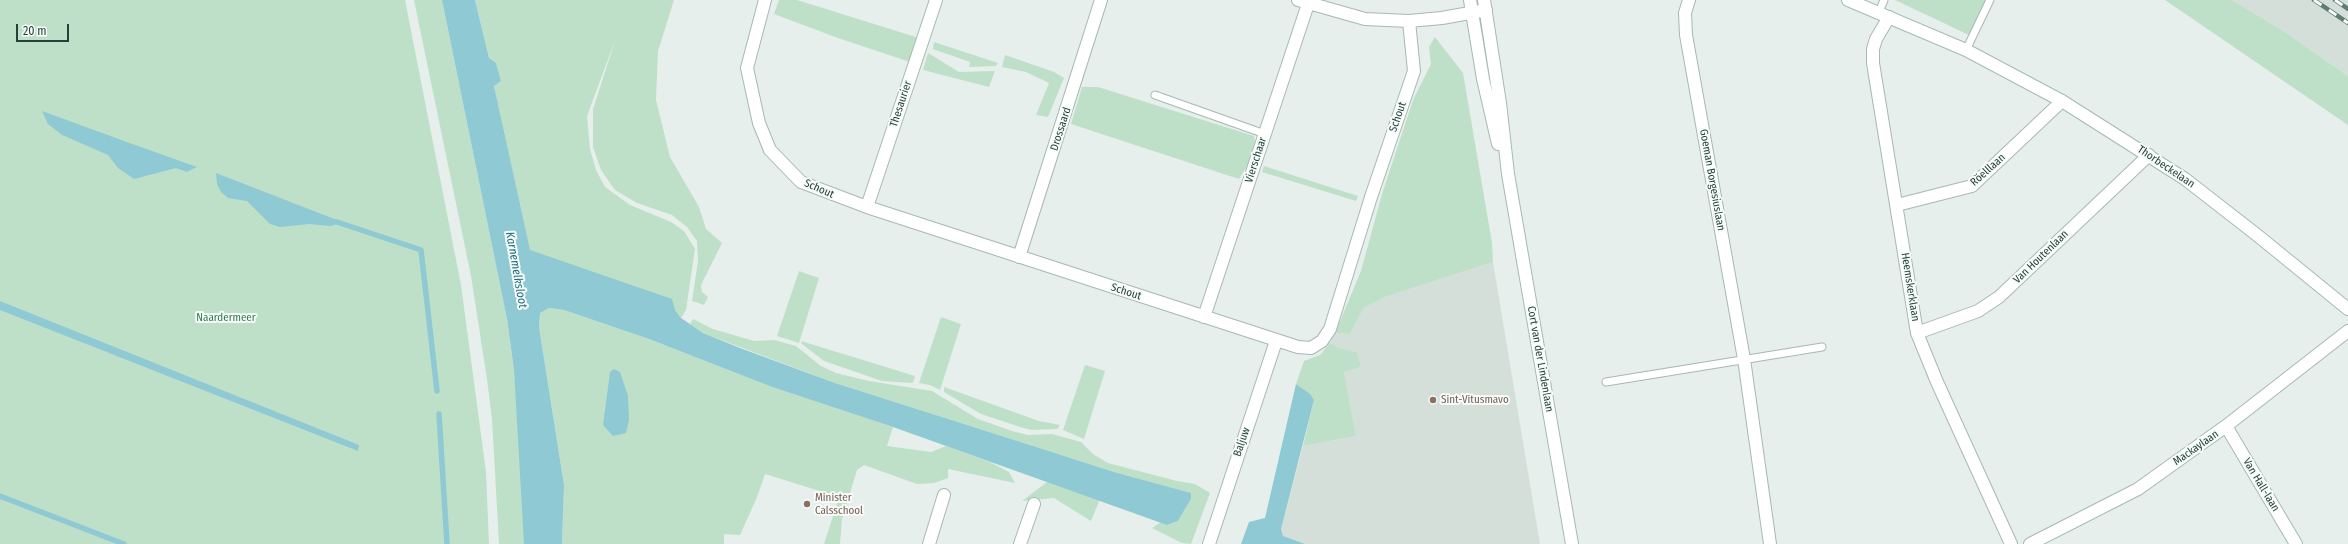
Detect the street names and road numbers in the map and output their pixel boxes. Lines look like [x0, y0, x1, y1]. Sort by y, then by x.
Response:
street label: Thesaurier [887, 79, 915, 129]
street label: Schout [1387, 100, 1409, 134]
street label: Drossaard [1048, 106, 1074, 152]
street label: Goeman Borgesiuslaan [1697, 128, 1727, 232]
street label: Vierschaar [1242, 135, 1270, 185]
street label: Thorbeckelaan [2135, 143, 2197, 191]
street label: Röelllaan [1968, 151, 2008, 189]
street label: Schout [802, 177, 836, 201]
street label: Van Houtenlaan [2011, 228, 2071, 286]
street label: Heemskerklaan [1898, 252, 1922, 322]
street label: Schout [1109, 281, 1143, 303]
street label: Cort van der Lindenlaan [1524, 305, 1556, 413]
street label: Baljuw [1231, 426, 1253, 458]
street label: Mackaylaan [2171, 428, 2221, 468]
street label: Van Hall-laan [2240, 456, 2282, 514]

